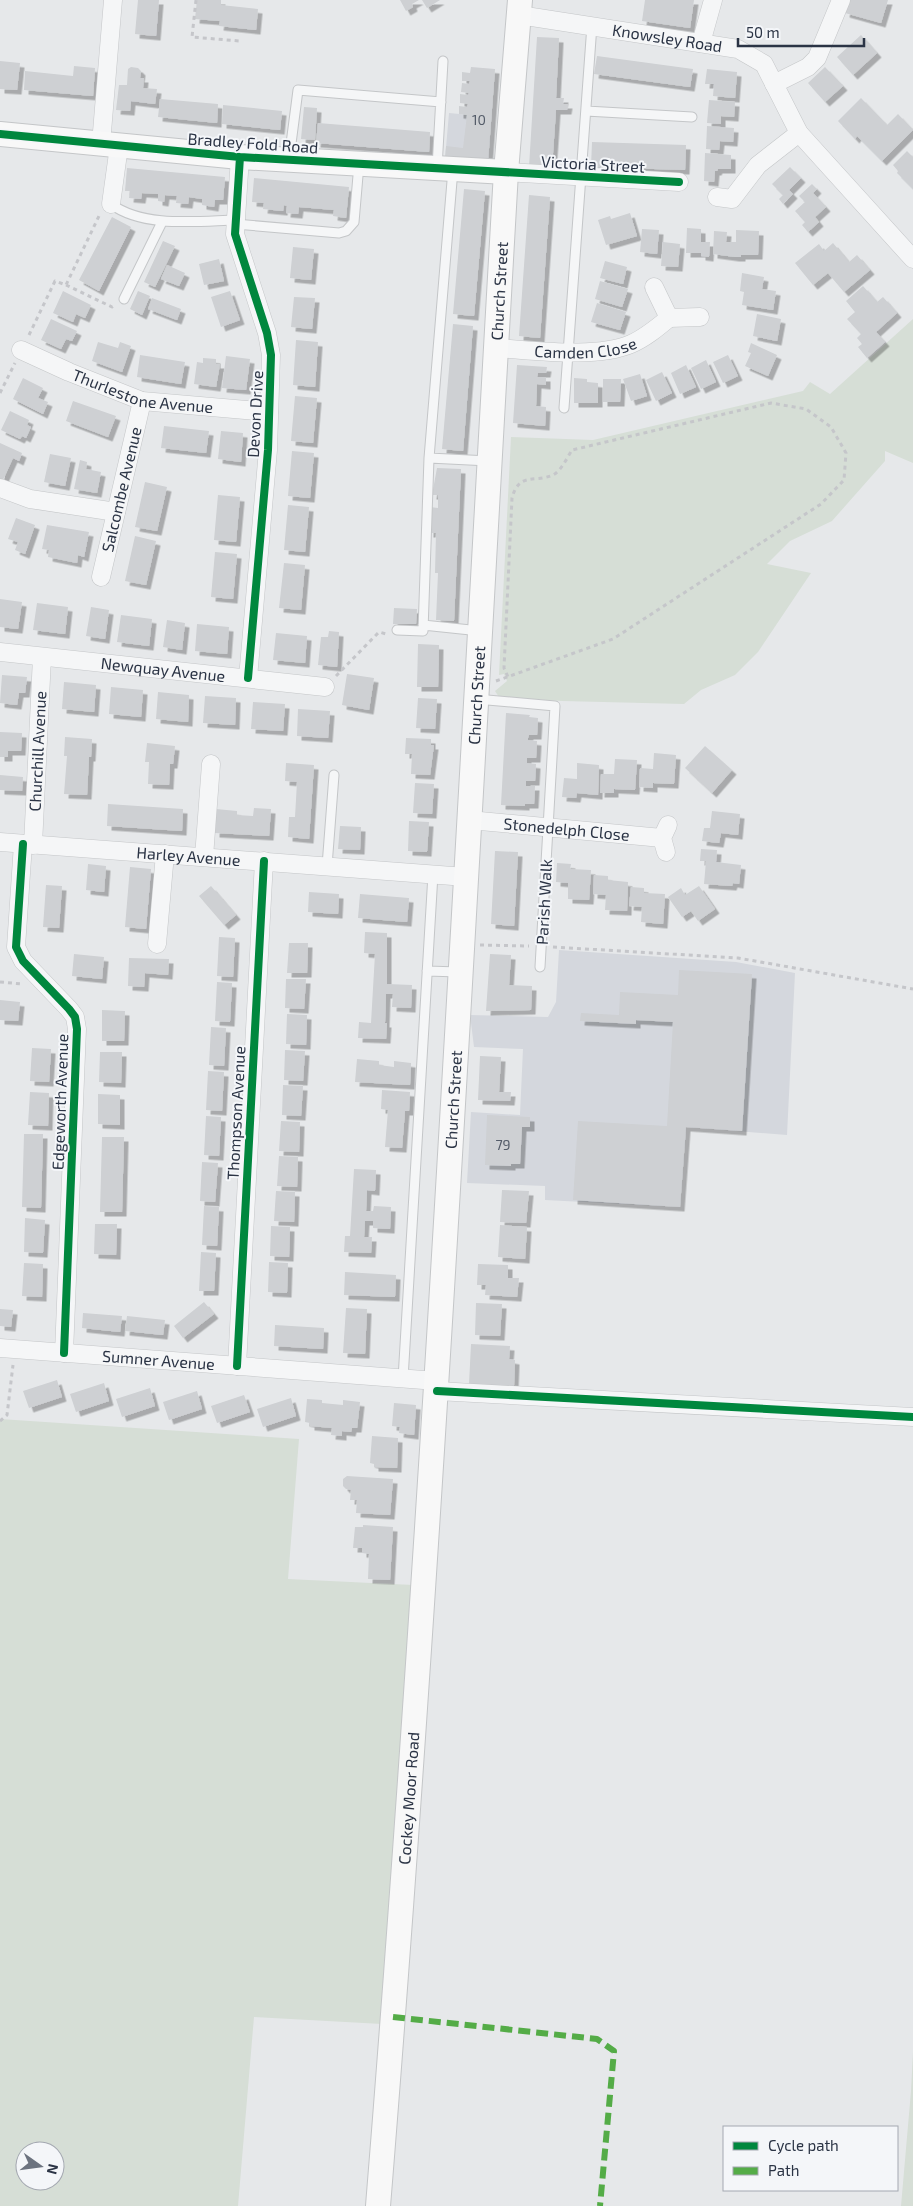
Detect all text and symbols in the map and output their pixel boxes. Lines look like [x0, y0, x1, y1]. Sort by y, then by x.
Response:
scale bar [738, 15, 864, 47]
street label: Knowsley Road [611, 20, 724, 55]
text: 50 m [746, 23, 780, 41]
house number: 10 [472, 111, 486, 128]
street label: Bradley Fold Road [187, 128, 319, 157]
street label: Victoria Street [541, 151, 645, 176]
street label: Church Street [486, 241, 511, 341]
street label: Camden Close [534, 333, 639, 362]
street label: Thurlestone Avenue [70, 364, 214, 416]
street label: Devon Drive [243, 370, 266, 458]
street label: Salcombe Avenue [97, 425, 145, 554]
street label: Church Street [464, 645, 488, 745]
street label: Newquay Avenue [100, 653, 226, 685]
street label: Churchill Avenue [25, 690, 49, 812]
street label: Stonedelph Close [503, 813, 630, 844]
street label: Harley Avenue [136, 842, 241, 869]
street label: Parish Walk [532, 859, 555, 945]
street label: Edgeworth Avenue [48, 1033, 71, 1170]
street label: Thompson Avenue [222, 1045, 249, 1181]
street label: Church Street [440, 1050, 465, 1150]
house number: 79 [495, 1136, 511, 1153]
street label: Sumner Avenue [102, 1346, 216, 1373]
street label: Cockey Moor Road [394, 1731, 422, 1865]
legend [723, 2126, 898, 2191]
text: Cycle path [768, 2136, 839, 2154]
north arrow [15, 2141, 65, 2191]
text: Path [768, 2161, 799, 2179]
text: N [44, 2162, 63, 2176]

